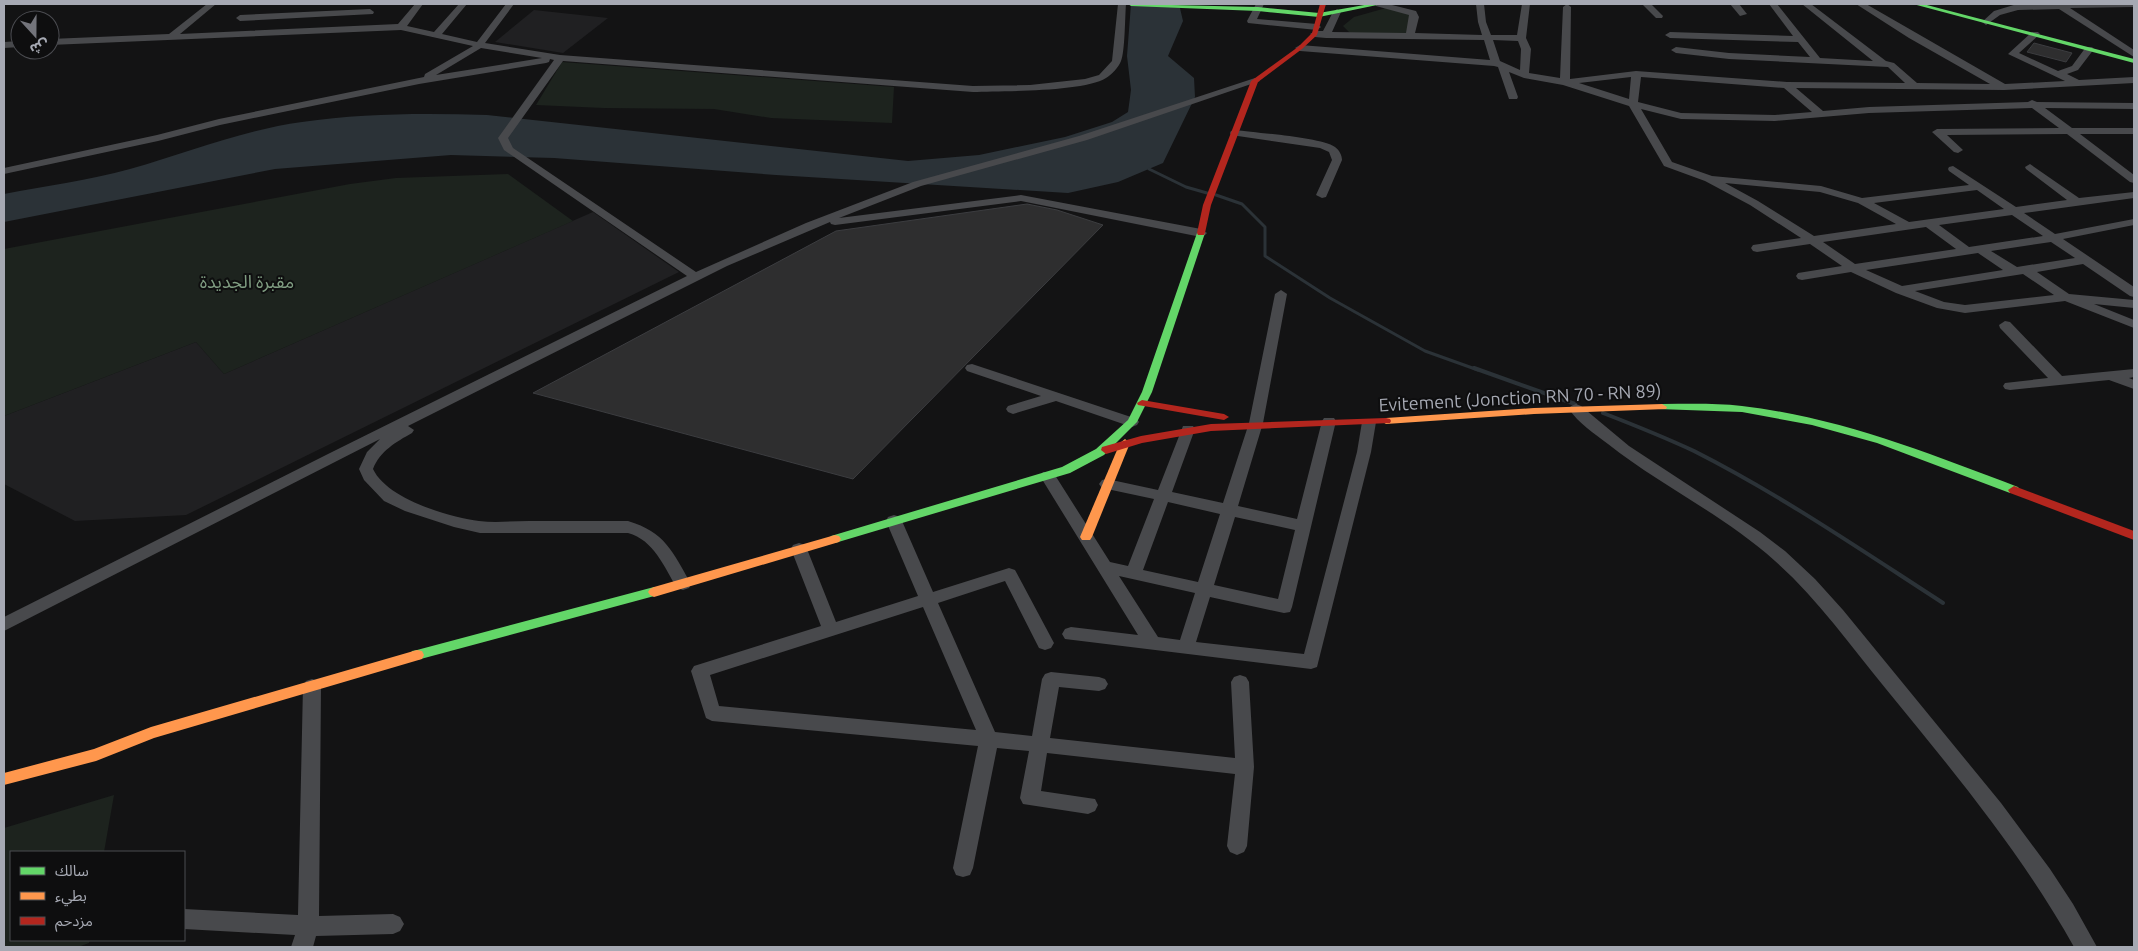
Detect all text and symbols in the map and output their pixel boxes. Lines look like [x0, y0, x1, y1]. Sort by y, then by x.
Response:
north arrow [10, 10, 60, 60]
text: ش [28, 36, 51, 58]
park label: مقبرة الجديدة [200, 271, 294, 293]
street label: Evitement (Jonction RN 70 - RN 89) [1378, 380, 1662, 415]
legend [10, 851, 185, 941]
text: سالك [55, 862, 89, 879]
text: بطيء [55, 887, 87, 907]
text: مزدحم [55, 912, 93, 932]

